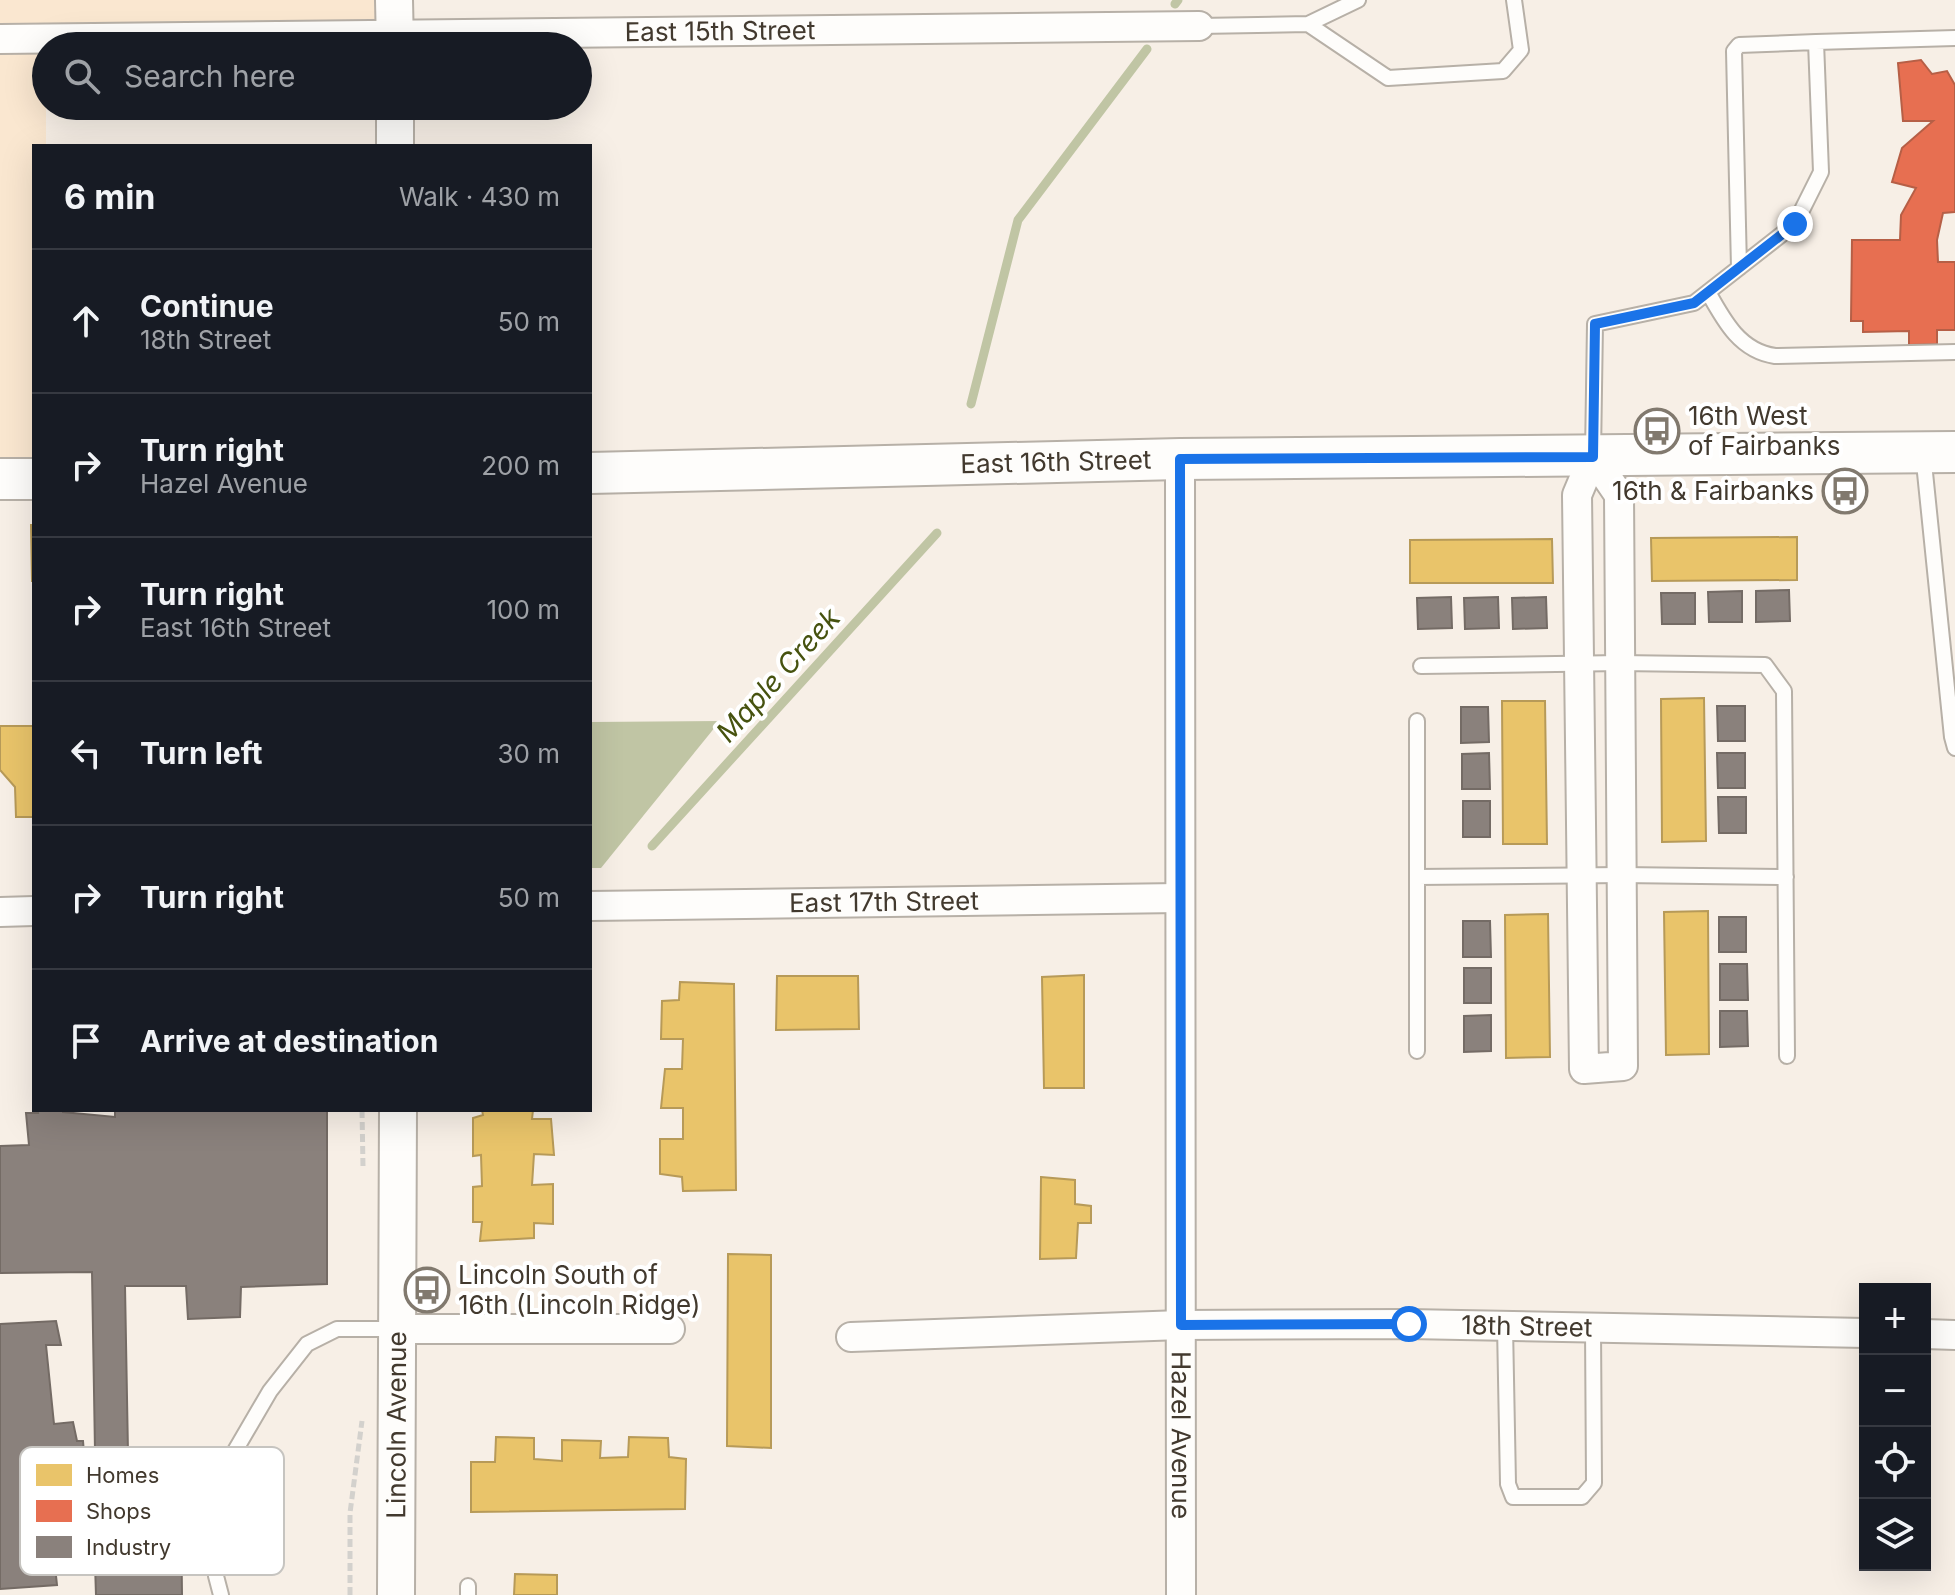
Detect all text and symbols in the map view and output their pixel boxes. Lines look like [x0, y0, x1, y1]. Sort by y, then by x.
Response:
street label: East 15th Street [624, 14, 816, 47]
search box [32, 32, 592, 120]
icon: search [60, 54, 104, 98]
text: Search here [124, 58, 296, 94]
text: 6 min [64, 176, 156, 217]
text: Walk · 430 m [399, 181, 560, 212]
route end [1777, 206, 1813, 242]
text: Continue [140, 288, 274, 324]
icon: ahead [64, 299, 108, 343]
text: 50 m [498, 306, 560, 337]
text: 18th Street [140, 324, 271, 355]
place label: 16th West of Fairbanks [1688, 400, 1840, 461]
bus stop icon: 16th West of Fairbanks [1633, 407, 1681, 455]
text: Turn right [140, 432, 284, 468]
icon: right [64, 443, 108, 487]
street label: East 16th Street [960, 444, 1152, 479]
text: 200 m [481, 450, 560, 481]
bus stop icon: 16th & Fairbanks [1821, 467, 1869, 515]
text: Hazel Avenue [140, 468, 308, 499]
place label: 16th & Fairbanks [1612, 475, 1814, 506]
text: Turn right [140, 576, 284, 612]
icon: right [64, 587, 108, 631]
text: 100 m [487, 594, 560, 625]
water label: Maple Creek [709, 601, 847, 749]
text: East 16th Street [140, 612, 331, 643]
icon: left [64, 731, 108, 775]
text: Turn left [140, 735, 262, 771]
text: 30 m [497, 738, 560, 769]
icon: right [64, 875, 108, 919]
text: Turn right [140, 879, 284, 915]
text: 50 m [498, 882, 560, 913]
street label: East 17th Street [789, 885, 979, 918]
icon: arrive [64, 1019, 108, 1063]
text: Arrive at destination [140, 1023, 438, 1059]
place label: Lincoln South of 16th (Lincoln Ridge) [458, 1259, 700, 1320]
bus stop icon: Lincoln South of 16th (Lincoln Ridge) [403, 1266, 451, 1314]
map controls [1859, 1283, 1931, 1571]
button: + [1859, 1283, 1931, 1355]
route start [1391, 1306, 1427, 1342]
street label: 18th Street [1461, 1309, 1593, 1343]
street label: Lincoln Avenue [380, 1331, 412, 1519]
street label: Hazel Avenue [1166, 1351, 1197, 1519]
button: − [1859, 1355, 1931, 1427]
button: locate [1859, 1427, 1931, 1499]
legend [20, 1447, 284, 1575]
text: Homes [86, 1462, 159, 1488]
text: Shops [86, 1498, 151, 1524]
button: layers [1859, 1499, 1931, 1571]
text: Industry [86, 1534, 171, 1560]

